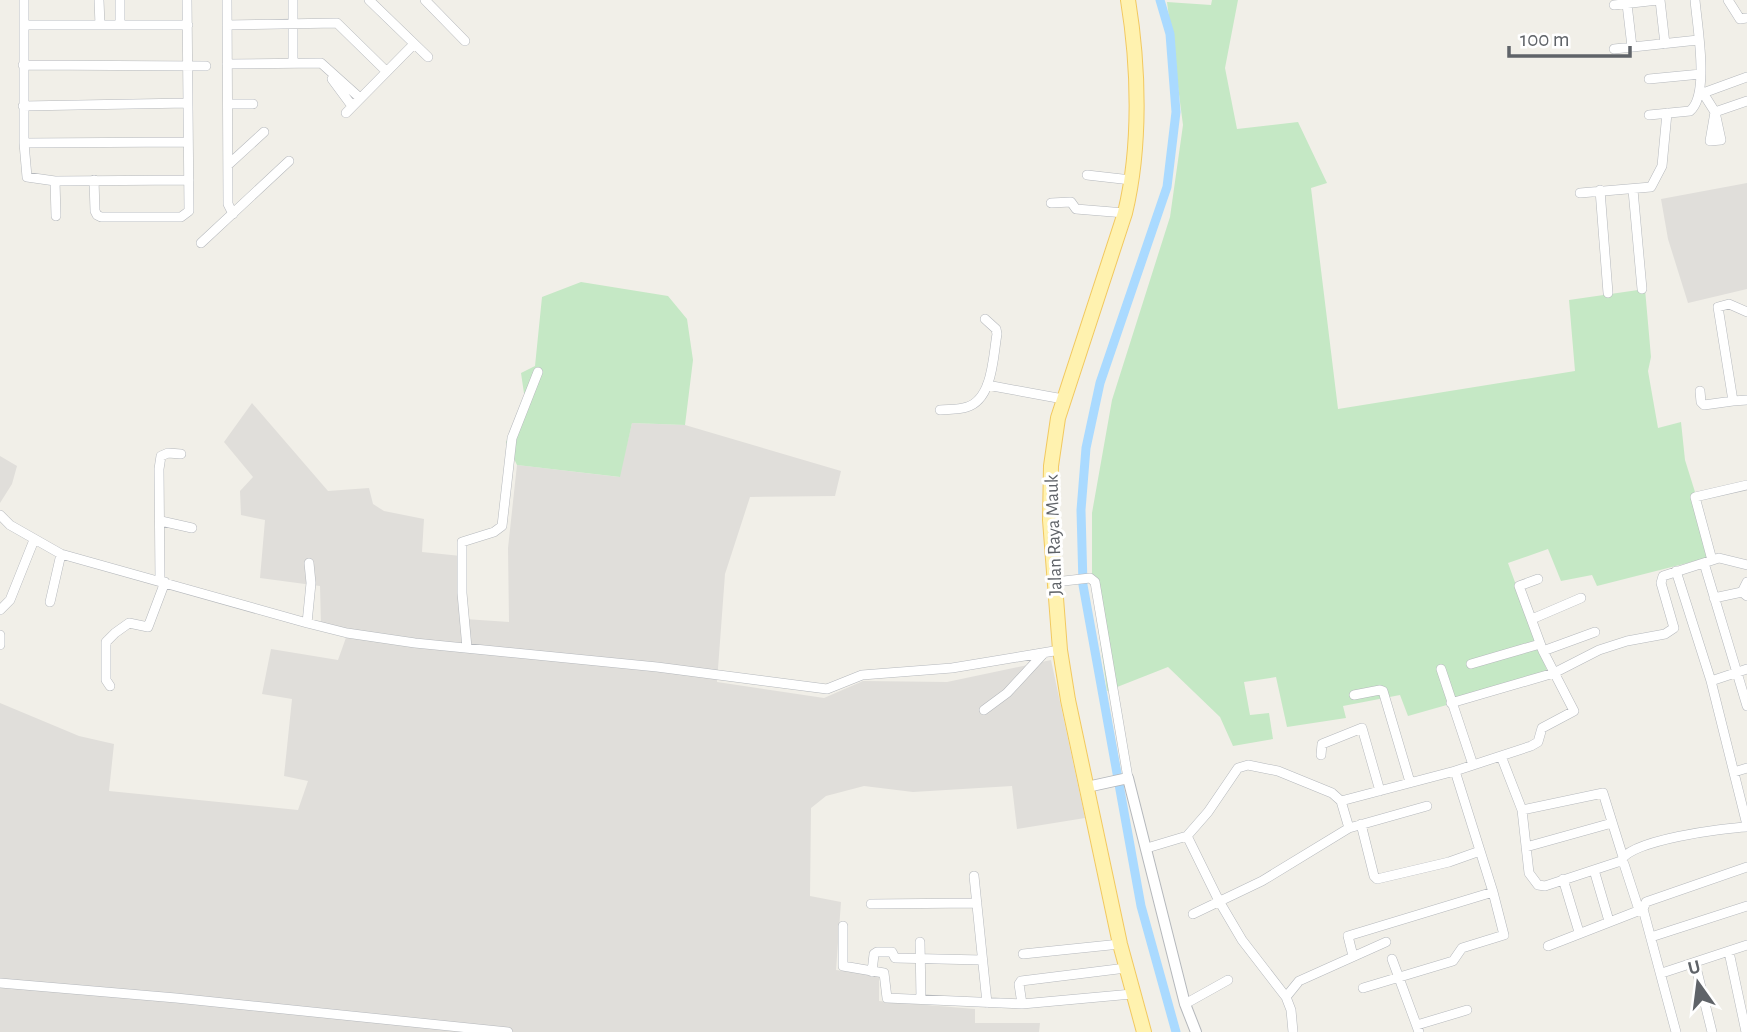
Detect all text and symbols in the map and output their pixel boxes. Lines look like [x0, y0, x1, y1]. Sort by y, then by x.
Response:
scale bar [1509, 14, 1630, 58]
text: 100 m [1520, 29, 1570, 50]
street label: Jalan Raya Mauk [1042, 474, 1066, 596]
north arrow [1663, 948, 1733, 1018]
text: U [1686, 957, 1702, 979]

